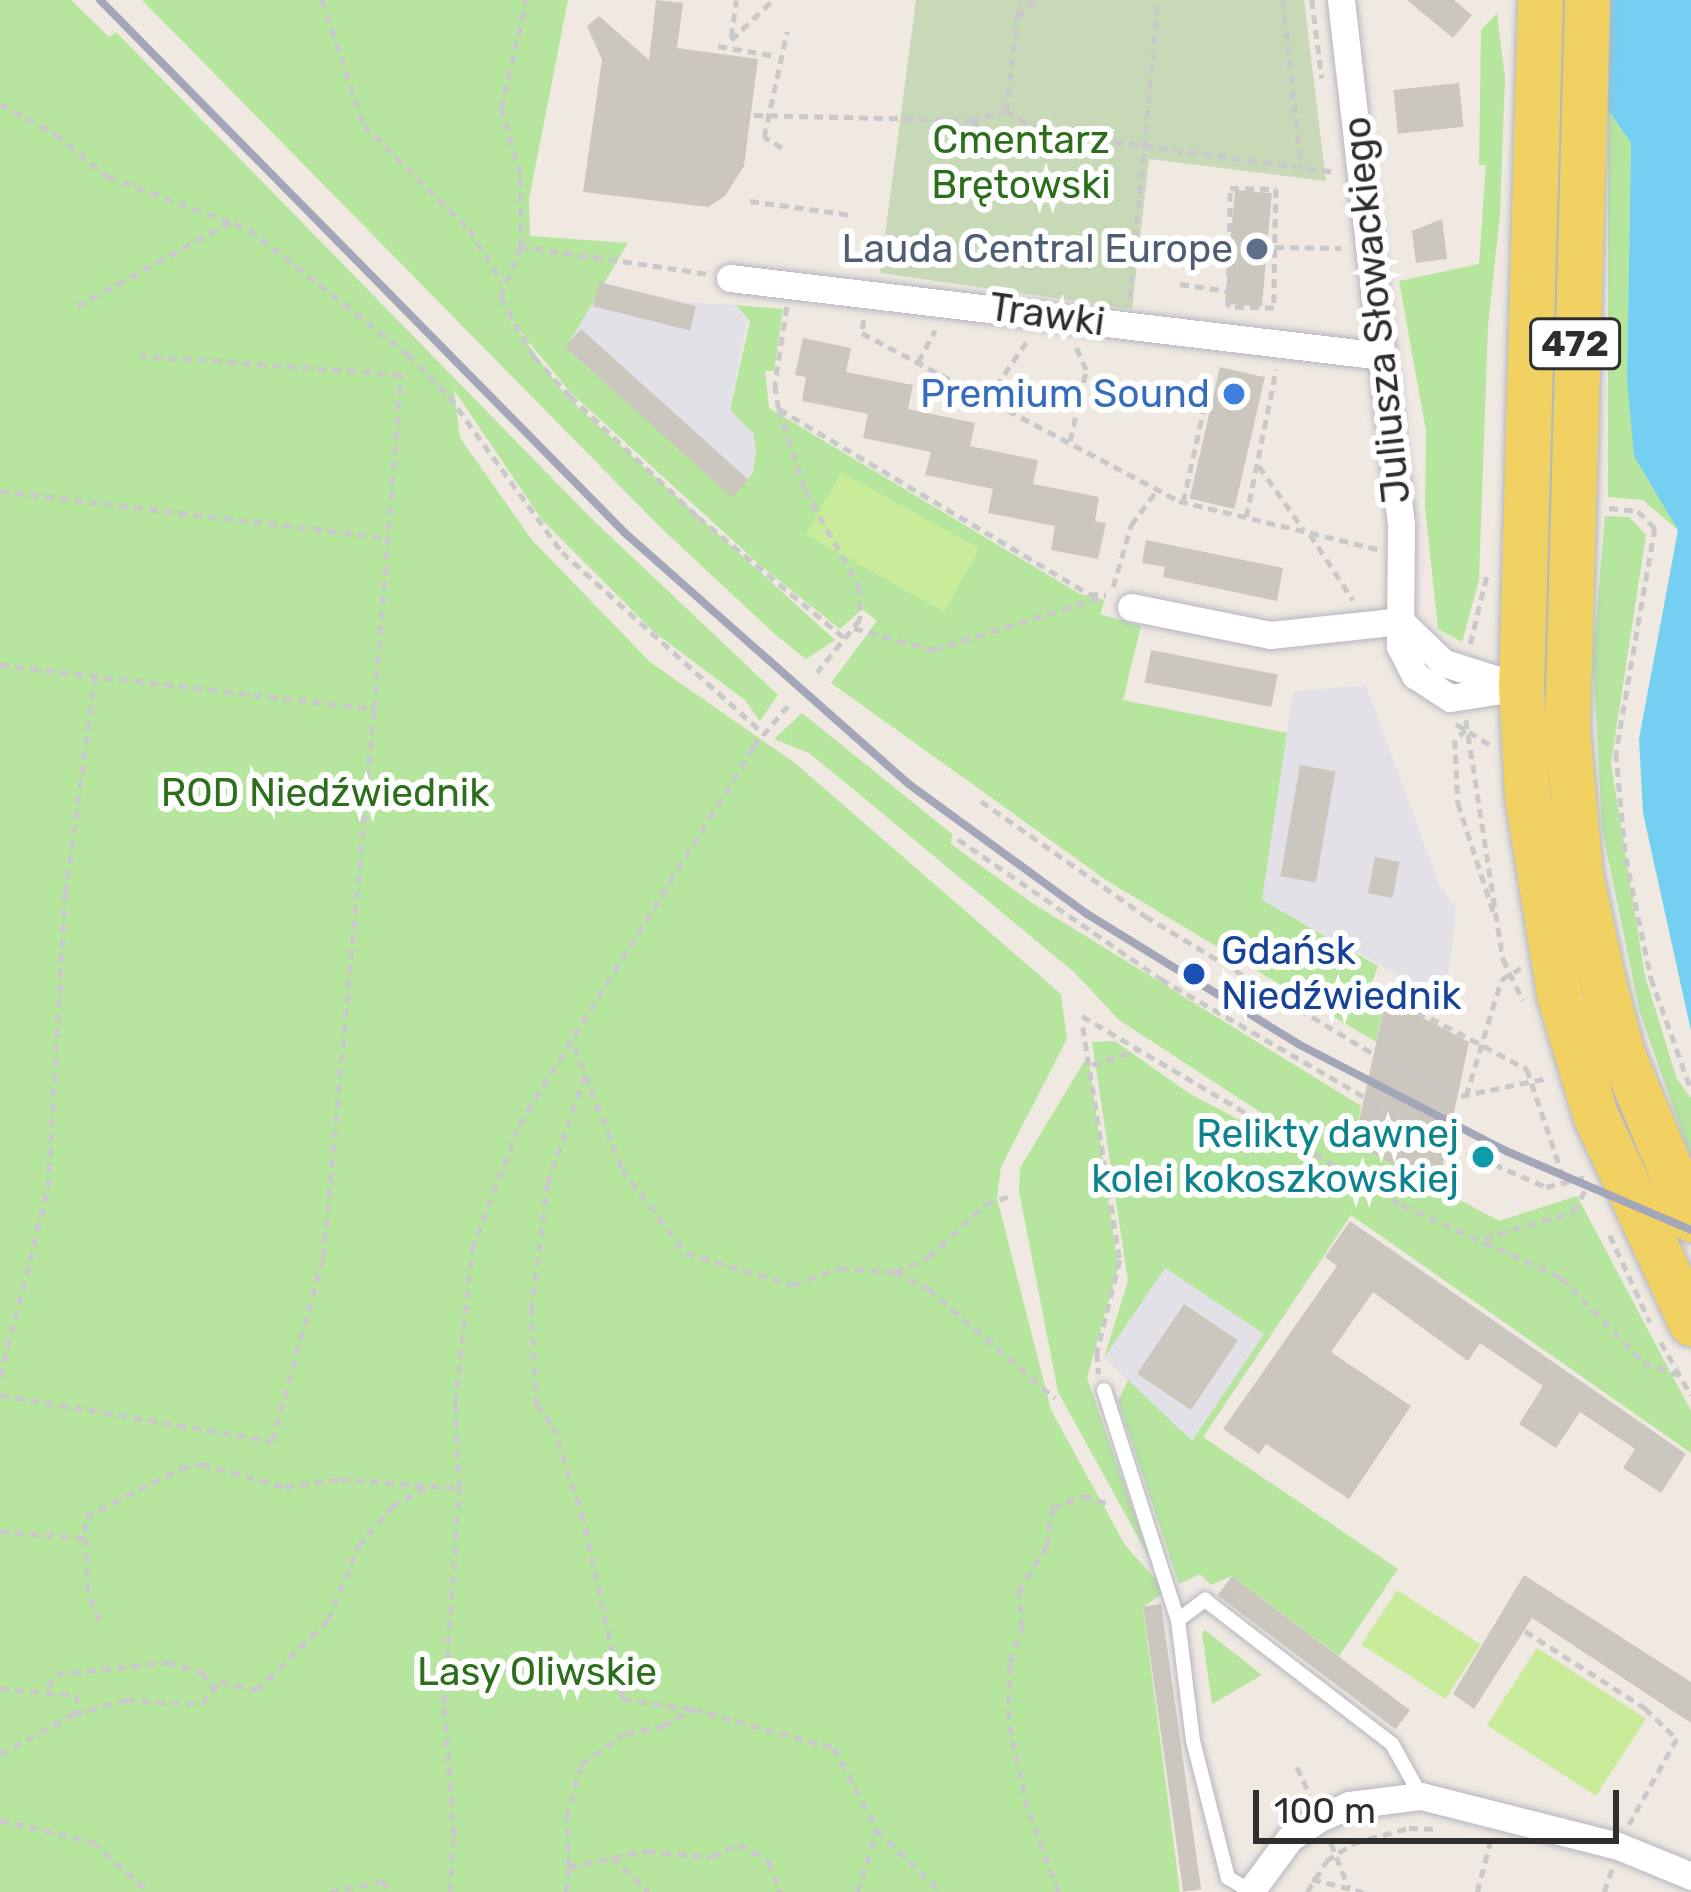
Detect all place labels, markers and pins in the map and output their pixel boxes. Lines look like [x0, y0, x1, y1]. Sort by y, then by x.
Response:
place label: Lauda Central Europe [841, 226, 1233, 272]
marker: Lauda Central Europe [1244, 236, 1270, 262]
place label: Premium Sound [920, 371, 1210, 417]
marker: Premium Sound [1221, 381, 1247, 407]
place label: Gdańsk Niedźwiednik [1221, 929, 1461, 1020]
marker: Gdańsk Niedźwiednik [1178, 958, 1210, 990]
place label: Relikty dawnej kolei kokoszkowskiej [1091, 1112, 1459, 1203]
marker: Relikty dawnej kolei kokoszkowskiej [1470, 1144, 1496, 1170]

